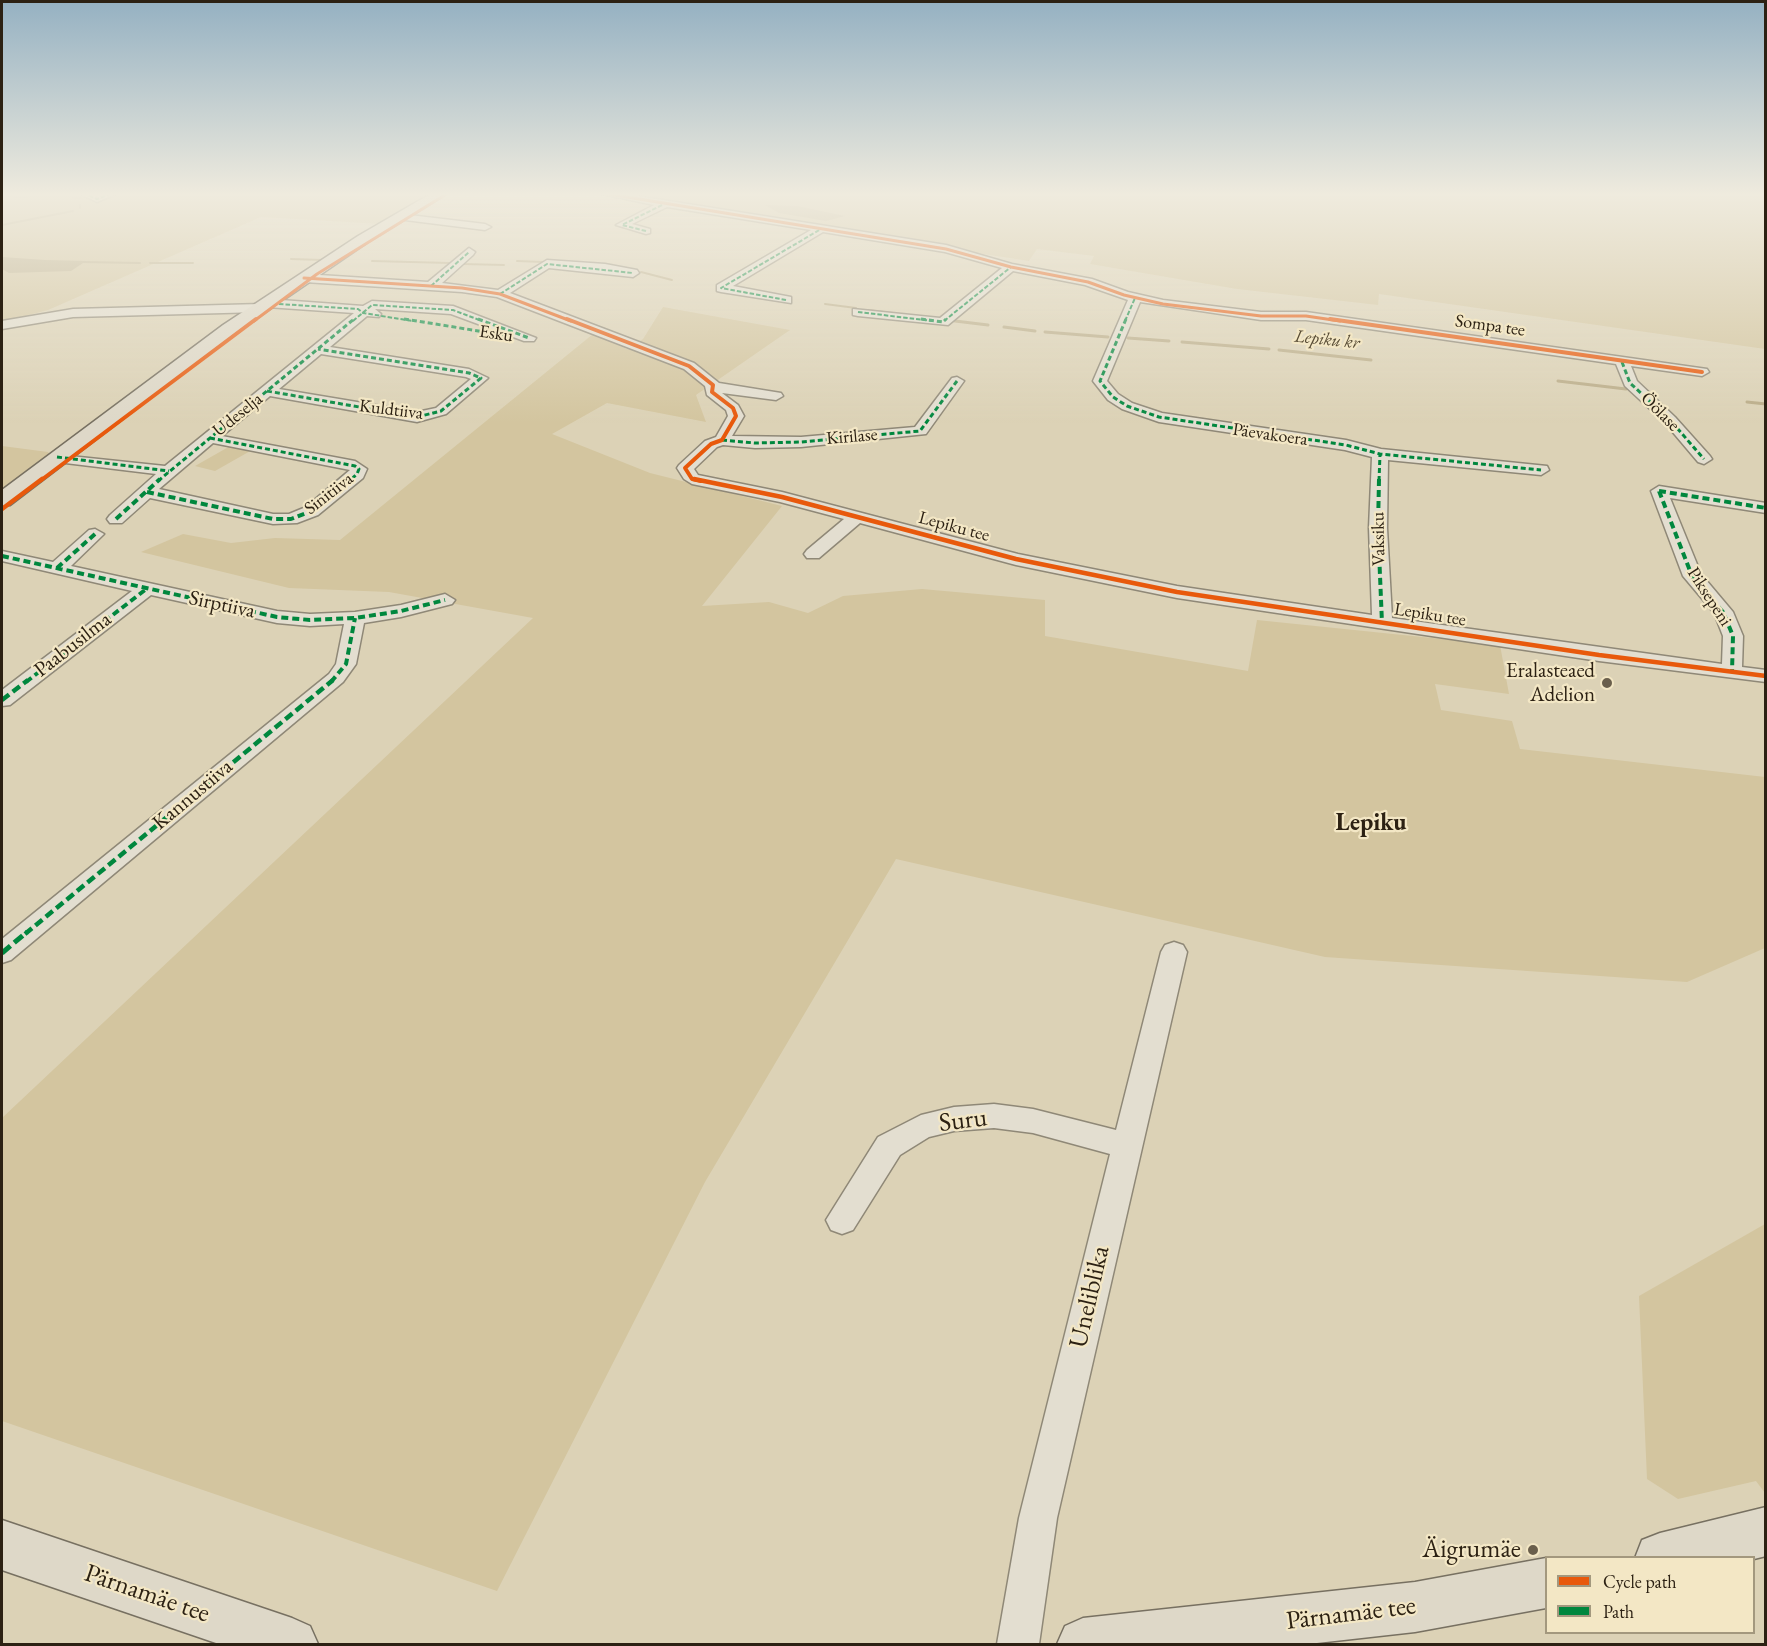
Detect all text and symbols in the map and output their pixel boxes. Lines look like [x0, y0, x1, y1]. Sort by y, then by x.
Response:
street label: Sompa tee [1454, 310, 1526, 342]
street label: Esku [478, 321, 514, 347]
water label: Lepiku kr [1293, 326, 1361, 354]
street label: Udeselja [209, 388, 267, 442]
street label: Öölase [1636, 388, 1684, 436]
street label: Kuldtiiva [358, 395, 424, 425]
street label: Päevakoera [1231, 419, 1309, 451]
street label: Kirilase [825, 424, 879, 450]
street label: Sinitiiva [300, 468, 358, 520]
street label: Lepiku tee [916, 507, 992, 547]
street label: Vaksiku [1368, 512, 1390, 566]
street label: Piksepeni [1682, 563, 1736, 631]
street label: Sirptiiva [187, 586, 257, 624]
street label: Lepiku tee [1393, 599, 1467, 631]
street label: Paabusilma [29, 607, 117, 683]
place label: Eralasteaed Adelion [1506, 658, 1595, 708]
marker: Eralasteaed Adelion [1600, 676, 1614, 690]
street label: Kannustiiva [148, 754, 238, 836]
district label: Lepiku [1335, 809, 1407, 837]
street label: Suru [937, 1103, 989, 1139]
street label: Uneliblika [1063, 1243, 1117, 1351]
place label: Äigrumäe [1422, 1534, 1521, 1566]
marker: Äigrumäe [1526, 1543, 1540, 1557]
legend [1545, 1556, 1755, 1634]
street label: Pärnamäe tee [80, 1558, 214, 1630]
text: Cycle path [1603, 1570, 1677, 1593]
street label: Pärnamäe tee [1284, 1591, 1418, 1637]
text: Path [1603, 1600, 1634, 1623]

